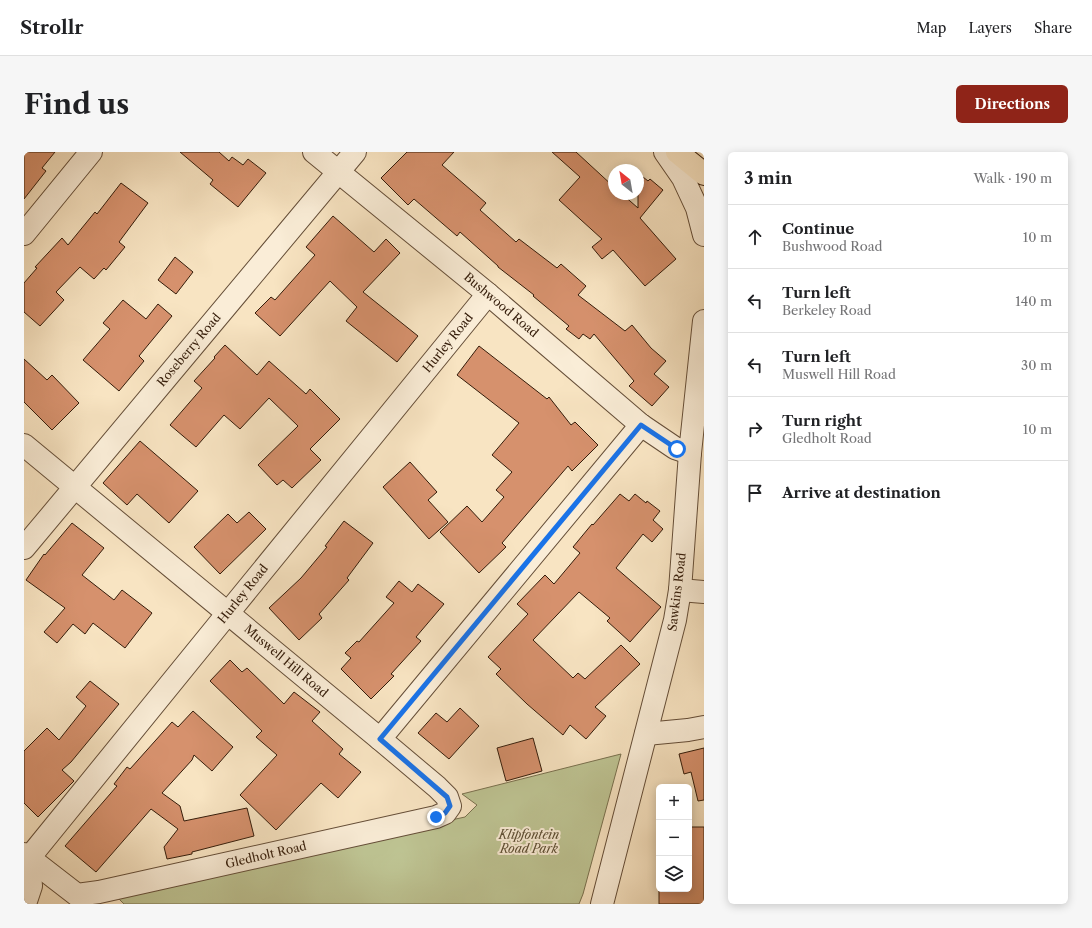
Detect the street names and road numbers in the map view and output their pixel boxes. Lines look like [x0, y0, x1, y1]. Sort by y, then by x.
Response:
street label: Bushwood Road [461, 269, 542, 341]
street label: Roseberry Road [154, 309, 224, 389]
street label: Hurley Road [419, 310, 476, 375]
street label: Sawkins Road [664, 551, 689, 632]
street label: Hurley Road [214, 561, 271, 626]
street label: Muswell Hill Road [241, 621, 332, 701]
street label: Gledholt Road [224, 838, 309, 871]

